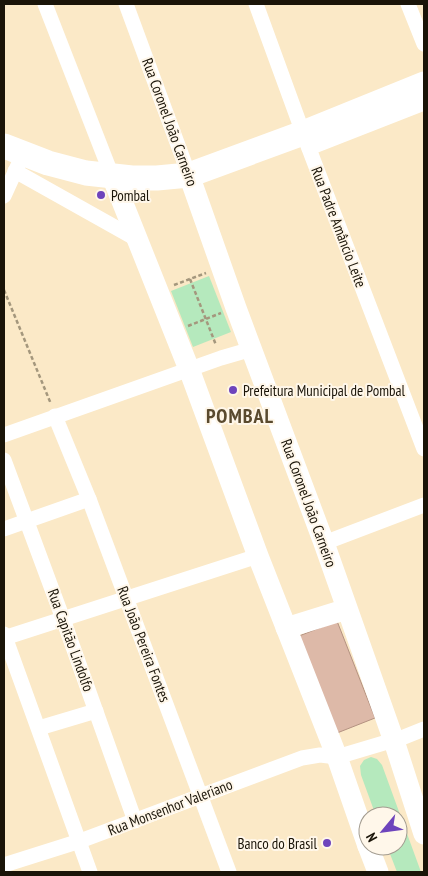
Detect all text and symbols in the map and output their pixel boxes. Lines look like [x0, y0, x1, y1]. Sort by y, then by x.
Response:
street label: Rua Coronel João Carneiro [138, 55, 202, 189]
street label: Rua Padre Amâncio Leite [307, 164, 371, 290]
place label: Pombal [111, 186, 150, 205]
marker: Pombal [95, 189, 107, 201]
place label: Prefeitura Municipal de Pombal [243, 381, 405, 400]
marker: Prefeitura Municipal de Pombal [227, 384, 239, 396]
district label: POMBAL [206, 403, 274, 429]
street label: Rua Coronel João Carneiro [277, 436, 341, 570]
street label: Rua João Pereira Fontes [113, 583, 175, 705]
street label: Rua Capitão Lindolfo [44, 586, 98, 694]
street label: Rua Monsenhor Valeriano [105, 775, 235, 839]
north arrow [358, 806, 408, 856]
text: N [362, 830, 381, 845]
place label: Banco do Brasil [237, 834, 318, 853]
marker: Banco do Brasil [321, 837, 333, 849]

